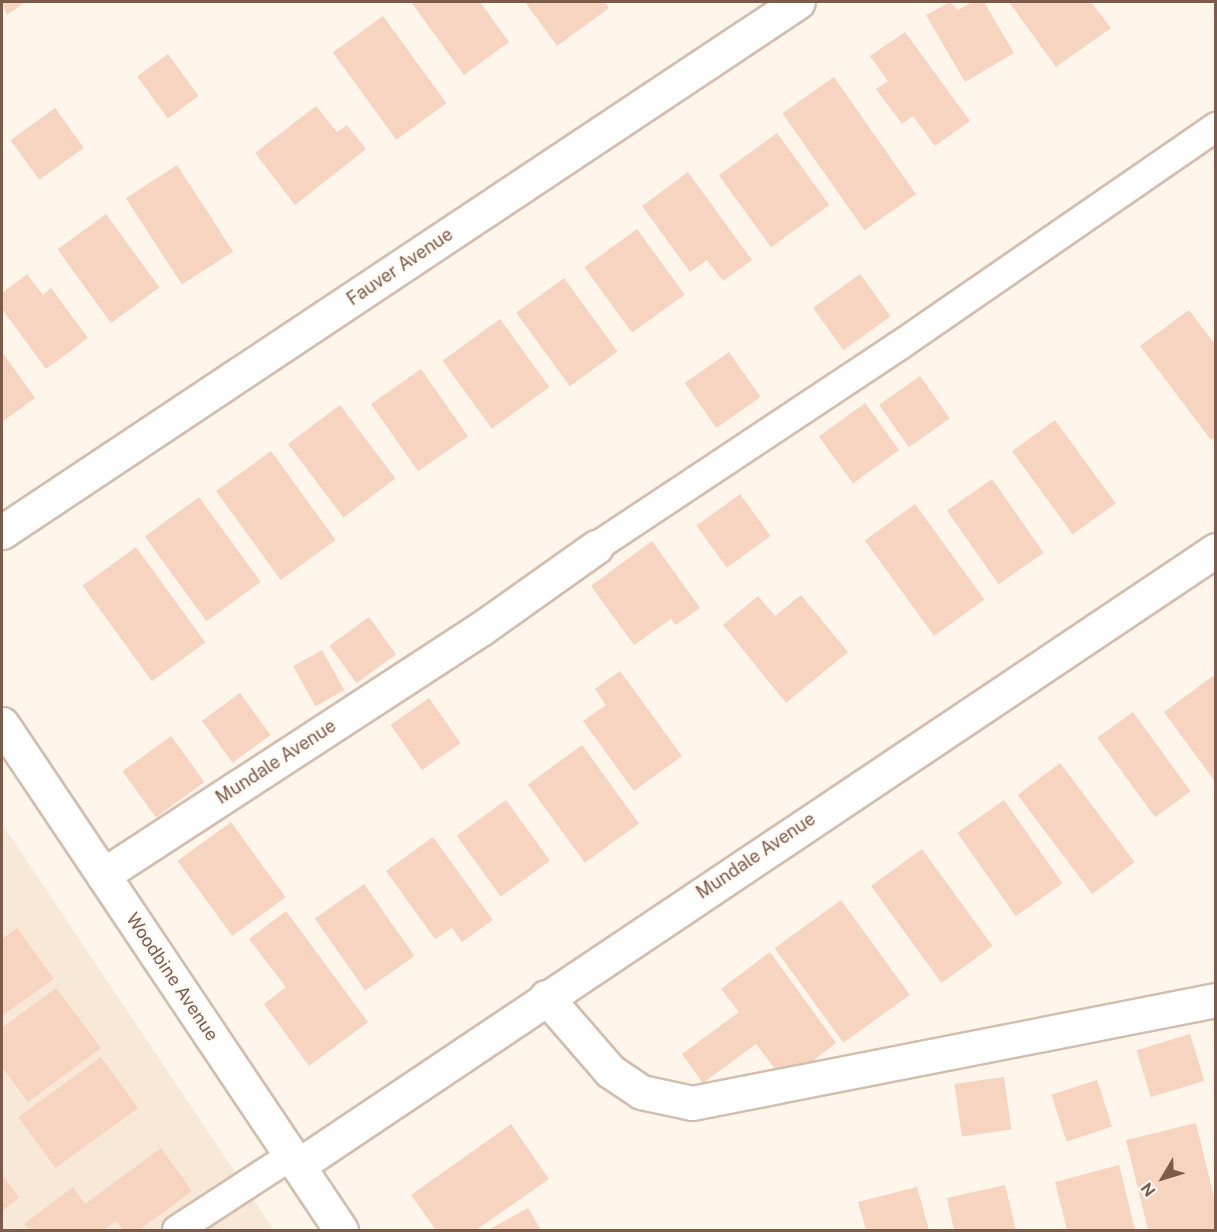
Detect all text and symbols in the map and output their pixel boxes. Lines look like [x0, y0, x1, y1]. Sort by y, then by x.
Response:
street label: Fauver Avenue [343, 224, 457, 310]
street label: Mundale Avenue [212, 715, 340, 809]
street label: Mundale Avenue [692, 808, 820, 904]
street label: Woodbine Avenue [121, 909, 223, 1045]
north arrow [1133, 1148, 1193, 1208]
text: N [1137, 1179, 1160, 1200]

